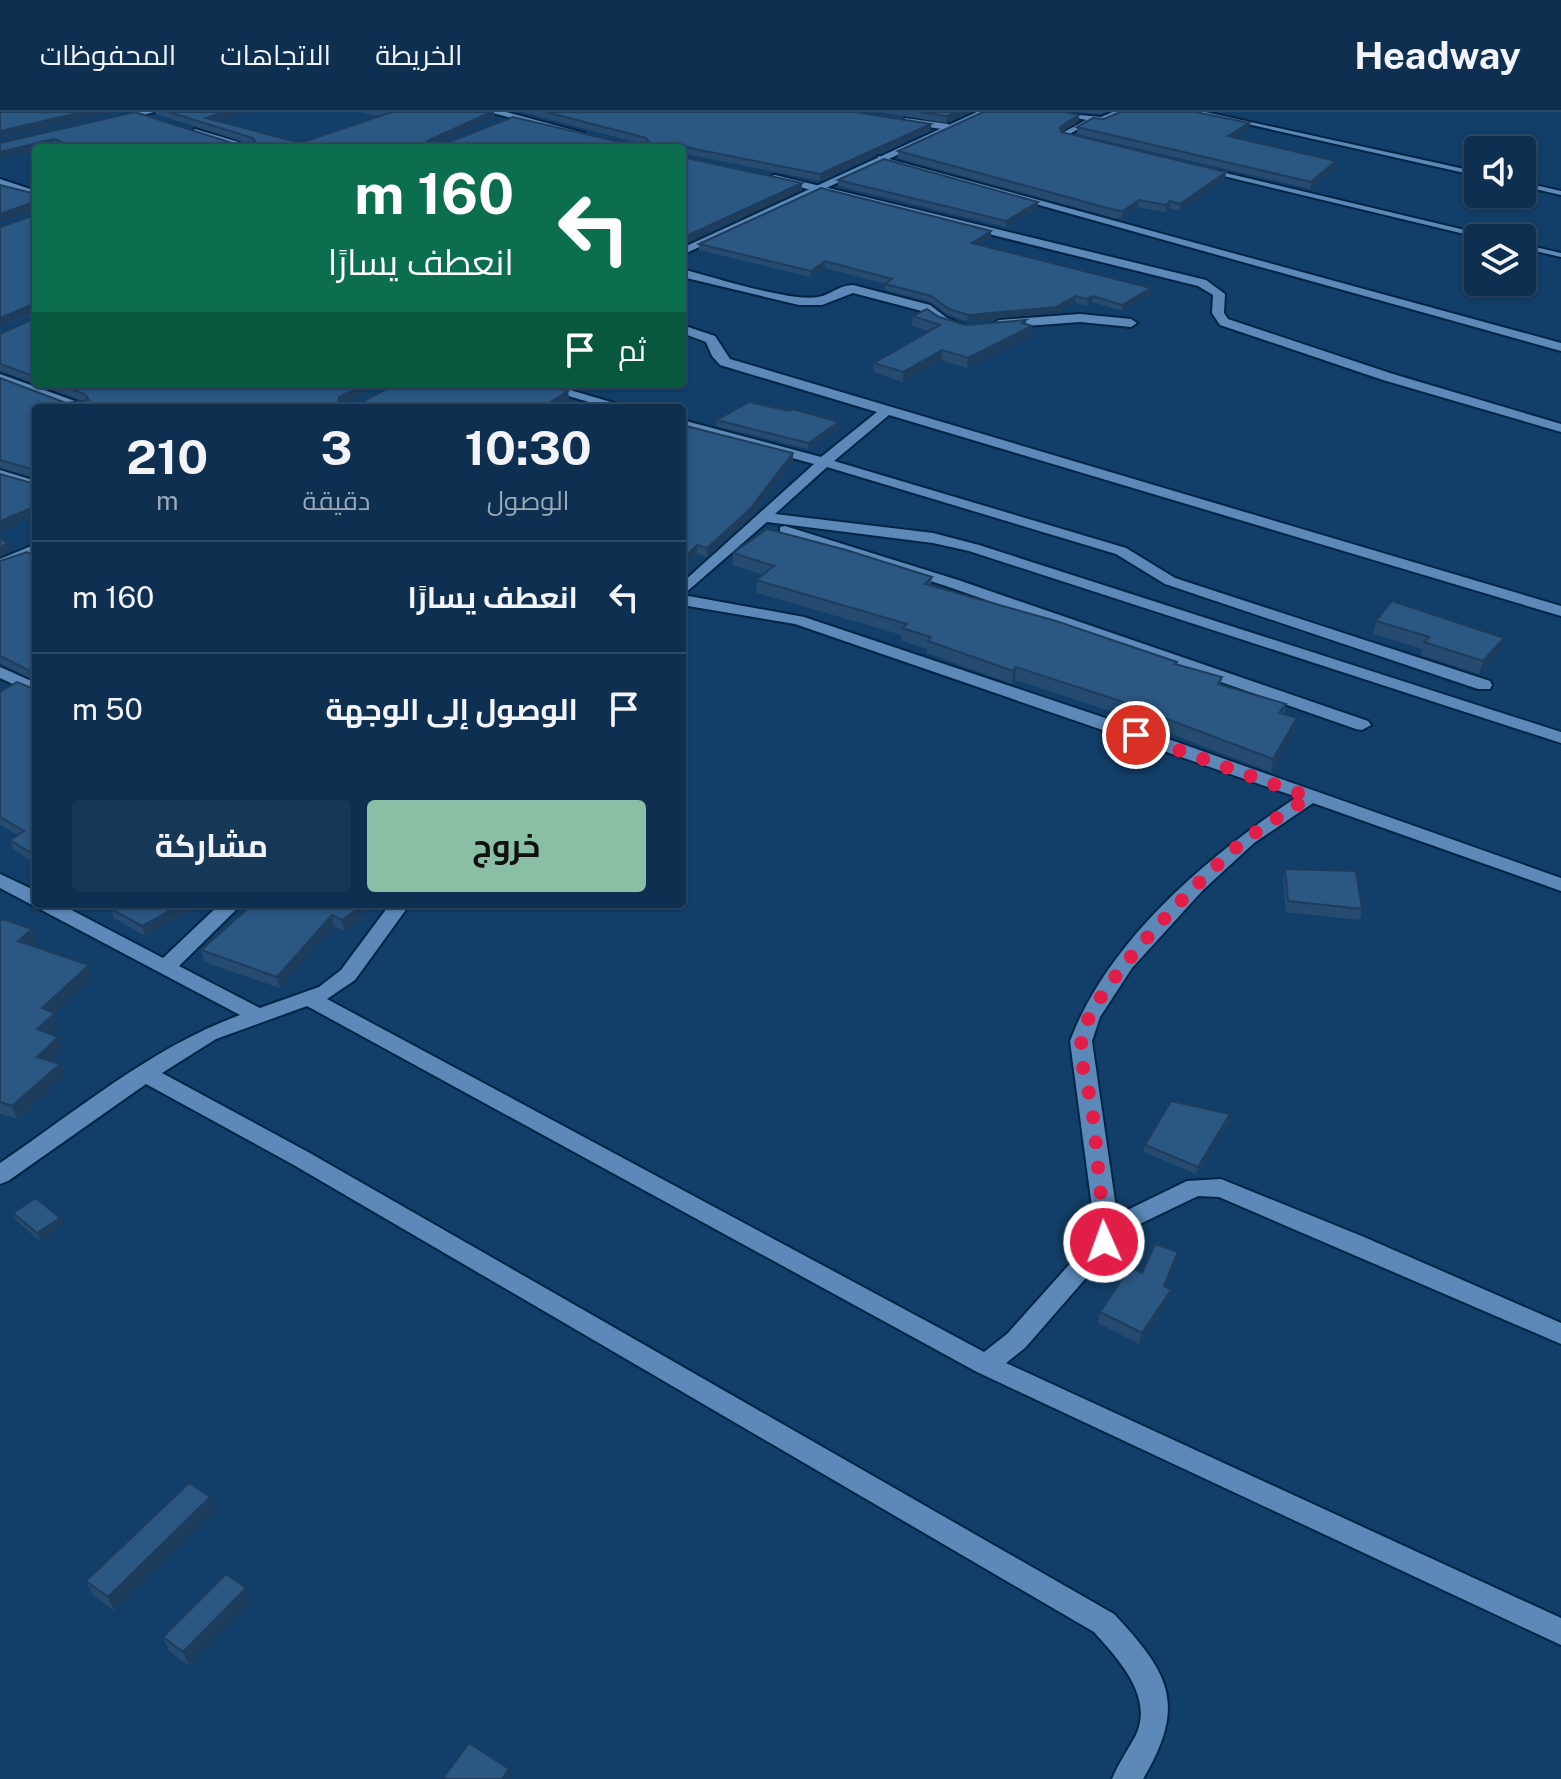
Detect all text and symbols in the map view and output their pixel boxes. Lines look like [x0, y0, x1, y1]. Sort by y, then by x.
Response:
text: Headway [1354, 33, 1521, 78]
text: المحفوظات [40, 38, 176, 71]
text: الاتجاهات [220, 38, 331, 71]
text: الخريطة [375, 38, 463, 71]
map controls [1464, 136, 1536, 296]
button: sound [1464, 136, 1536, 208]
text: 160 m [354, 161, 514, 227]
icon: left [542, 176, 646, 280]
button: layers [1464, 224, 1536, 296]
text: انعطف يسارًا [328, 241, 514, 283]
icon: arrive [558, 328, 602, 372]
text: ثم [618, 332, 646, 368]
text: 3 [320, 419, 352, 476]
text: 10:30 [465, 419, 592, 476]
text: 210 [126, 428, 208, 485]
text: m [156, 485, 179, 516]
text: دقيقة [303, 485, 370, 516]
text: الوصول [487, 485, 570, 516]
icon: left [602, 575, 646, 619]
text: 160 m [72, 579, 154, 615]
text: انعطف يسارًا [408, 579, 578, 615]
icon: arrive [602, 687, 646, 731]
text: 50 m [72, 691, 143, 727]
text: الوصول إلى الوجهة [325, 691, 578, 727]
pin [1102, 701, 1170, 769]
icon: arrive [1114, 713, 1158, 757]
button: مشاركة [72, 800, 351, 892]
button: خروج [367, 800, 646, 892]
position arrow [1062, 1200, 1146, 1284]

